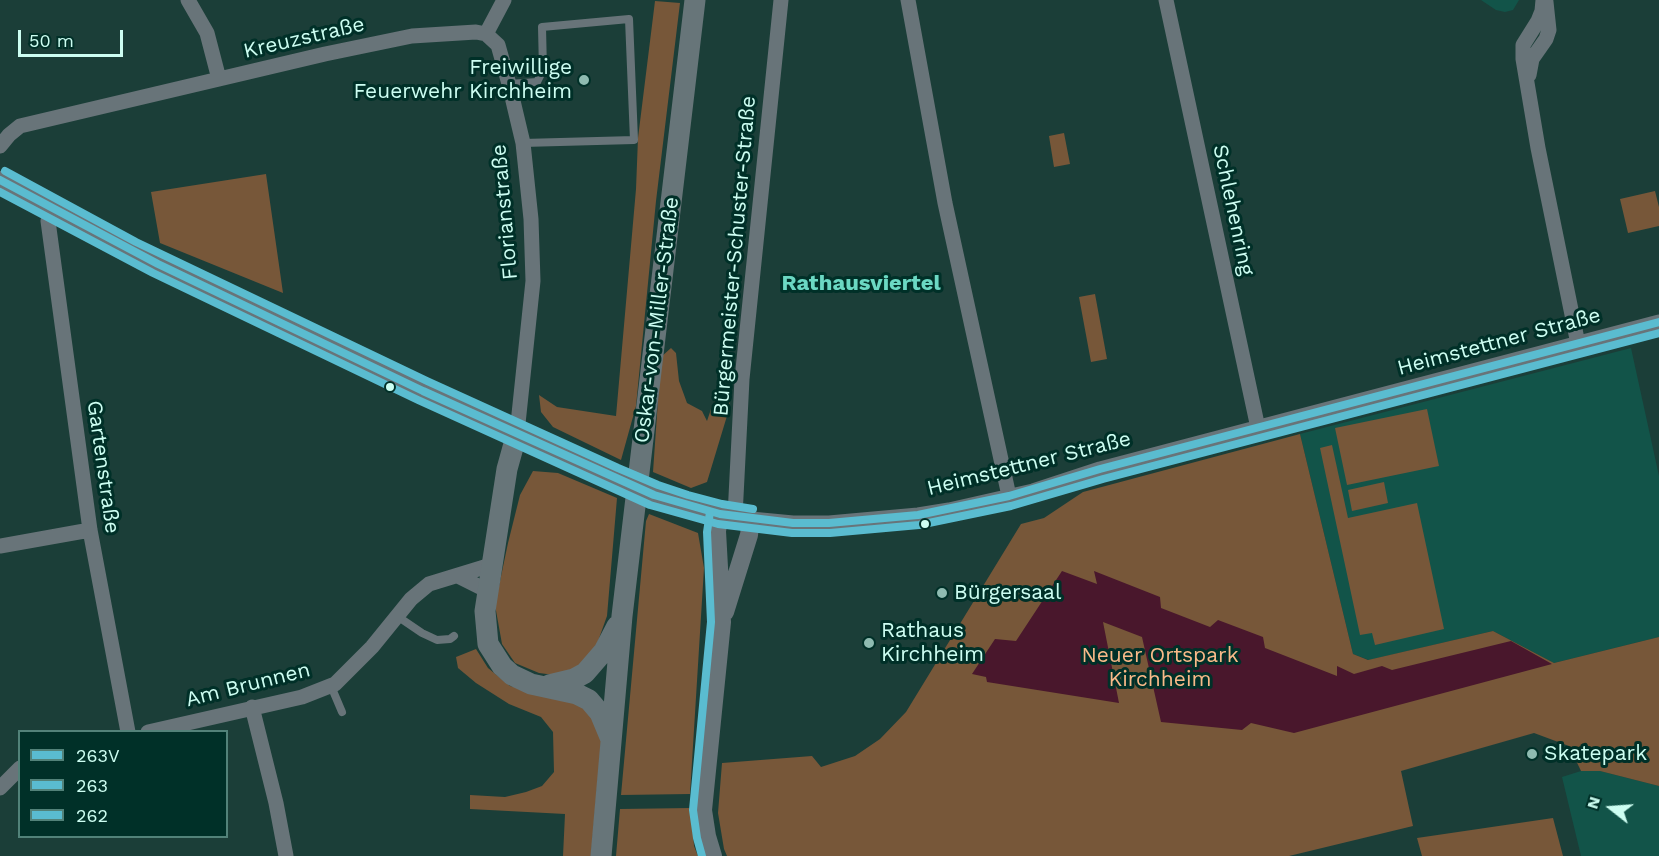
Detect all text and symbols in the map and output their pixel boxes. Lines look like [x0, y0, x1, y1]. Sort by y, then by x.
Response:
street label: Kreuzstraße [241, 12, 367, 64]
scale bar [21, 18, 126, 56]
text: 50 m [29, 30, 74, 51]
place label: Freiwillige Feuerwehr Kirchheim [353, 55, 572, 105]
marker: Freiwillige Feuerwehr Kirchheim [577, 73, 591, 87]
street label: Bürgermeister-Schuster-Straße [708, 95, 762, 417]
street label: Schlehenring [1207, 142, 1259, 278]
street label: Florianstraße [487, 143, 523, 281]
street label: Oskar-von-Miller-Straße [629, 195, 685, 445]
district label: Rathausviertel [781, 271, 941, 297]
street label: Heimstettner Straße [1395, 303, 1603, 381]
unlabelled marker [384, 381, 396, 393]
street label: Gartenstraße [81, 399, 125, 535]
street label: Heimstettner Straße [924, 426, 1134, 502]
unlabelled marker [919, 518, 931, 530]
place label: Bürgersaal [954, 580, 1061, 606]
marker: Bürgersaal [935, 586, 949, 600]
place label: Rathaus Kirchheim [881, 618, 984, 668]
marker: Rathaus Kirchheim [862, 636, 876, 650]
park label: Neuer Ortspark Kirchheim [1081, 643, 1239, 693]
street label: Am Brunnen [183, 657, 313, 713]
legend [18, 730, 228, 838]
place label: Skatepark [1544, 741, 1647, 767]
text: 263V [76, 745, 120, 766]
marker: Skatepark [1525, 747, 1539, 761]
text: 263 [76, 775, 108, 796]
north arrow [1581, 778, 1641, 838]
text: N [1582, 794, 1604, 811]
text: 262 [76, 805, 108, 826]

